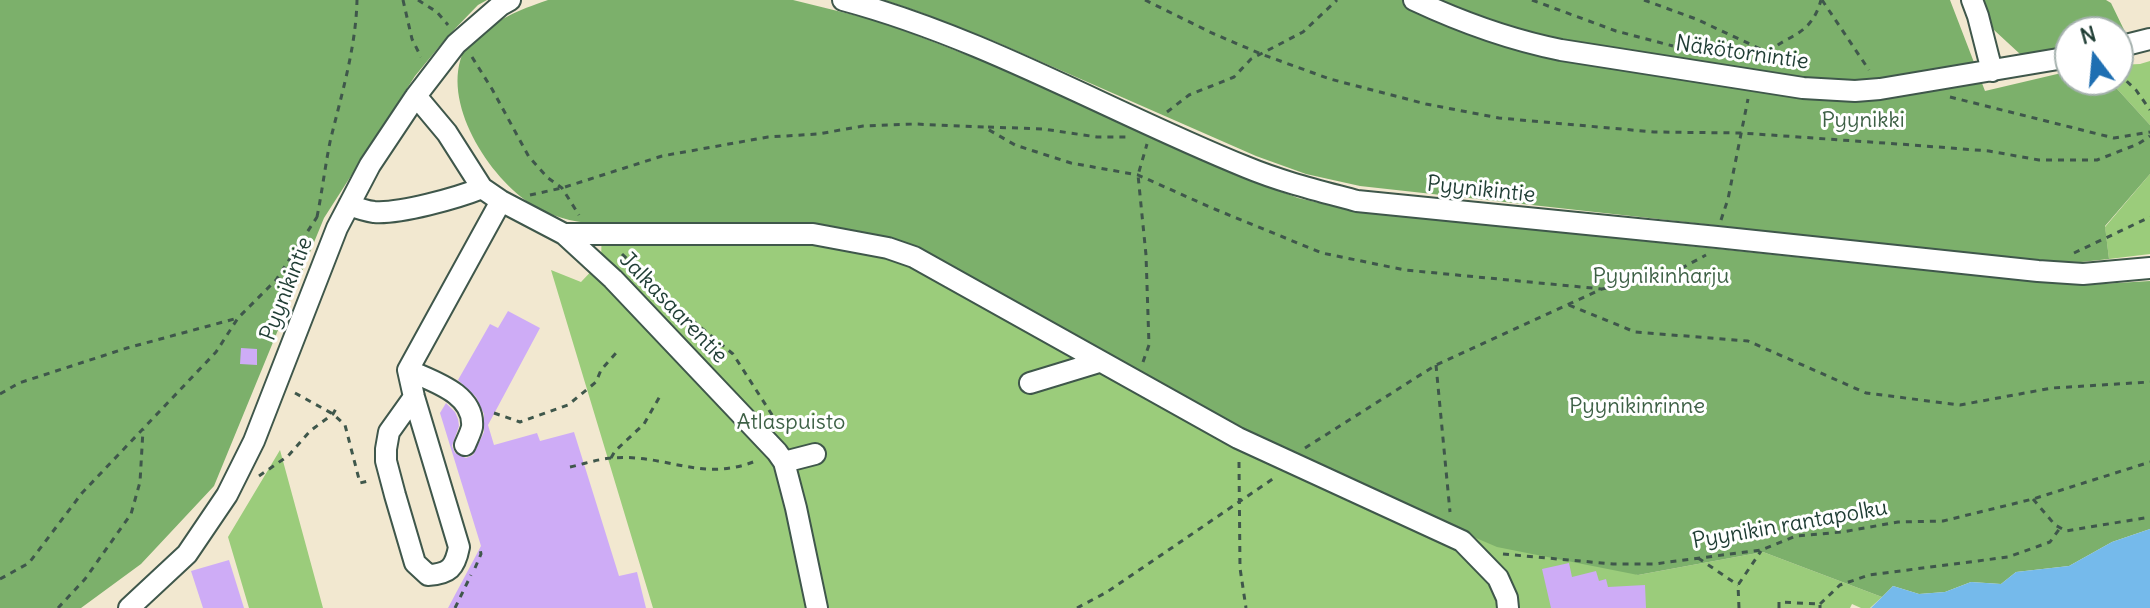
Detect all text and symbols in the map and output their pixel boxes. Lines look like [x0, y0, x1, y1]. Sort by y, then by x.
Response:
north arrow [2054, 16, 2134, 96]
text: N [2077, 19, 2099, 50]
street label: Näkötornintie [1674, 31, 1810, 75]
park label: Pyynikki [1821, 108, 1905, 134]
street label: Pyynikintie [1426, 171, 1536, 209]
street label: Pyynikintie [255, 233, 319, 345]
street label: Jalkasaarentie [613, 247, 733, 369]
park label: Pyynikinharju [1593, 264, 1729, 290]
park label: Pyynikinrinne [1569, 394, 1705, 420]
park label: Atlaspuisto [737, 410, 845, 436]
street label: Pyynikin rantapolku [1690, 495, 1890, 555]

